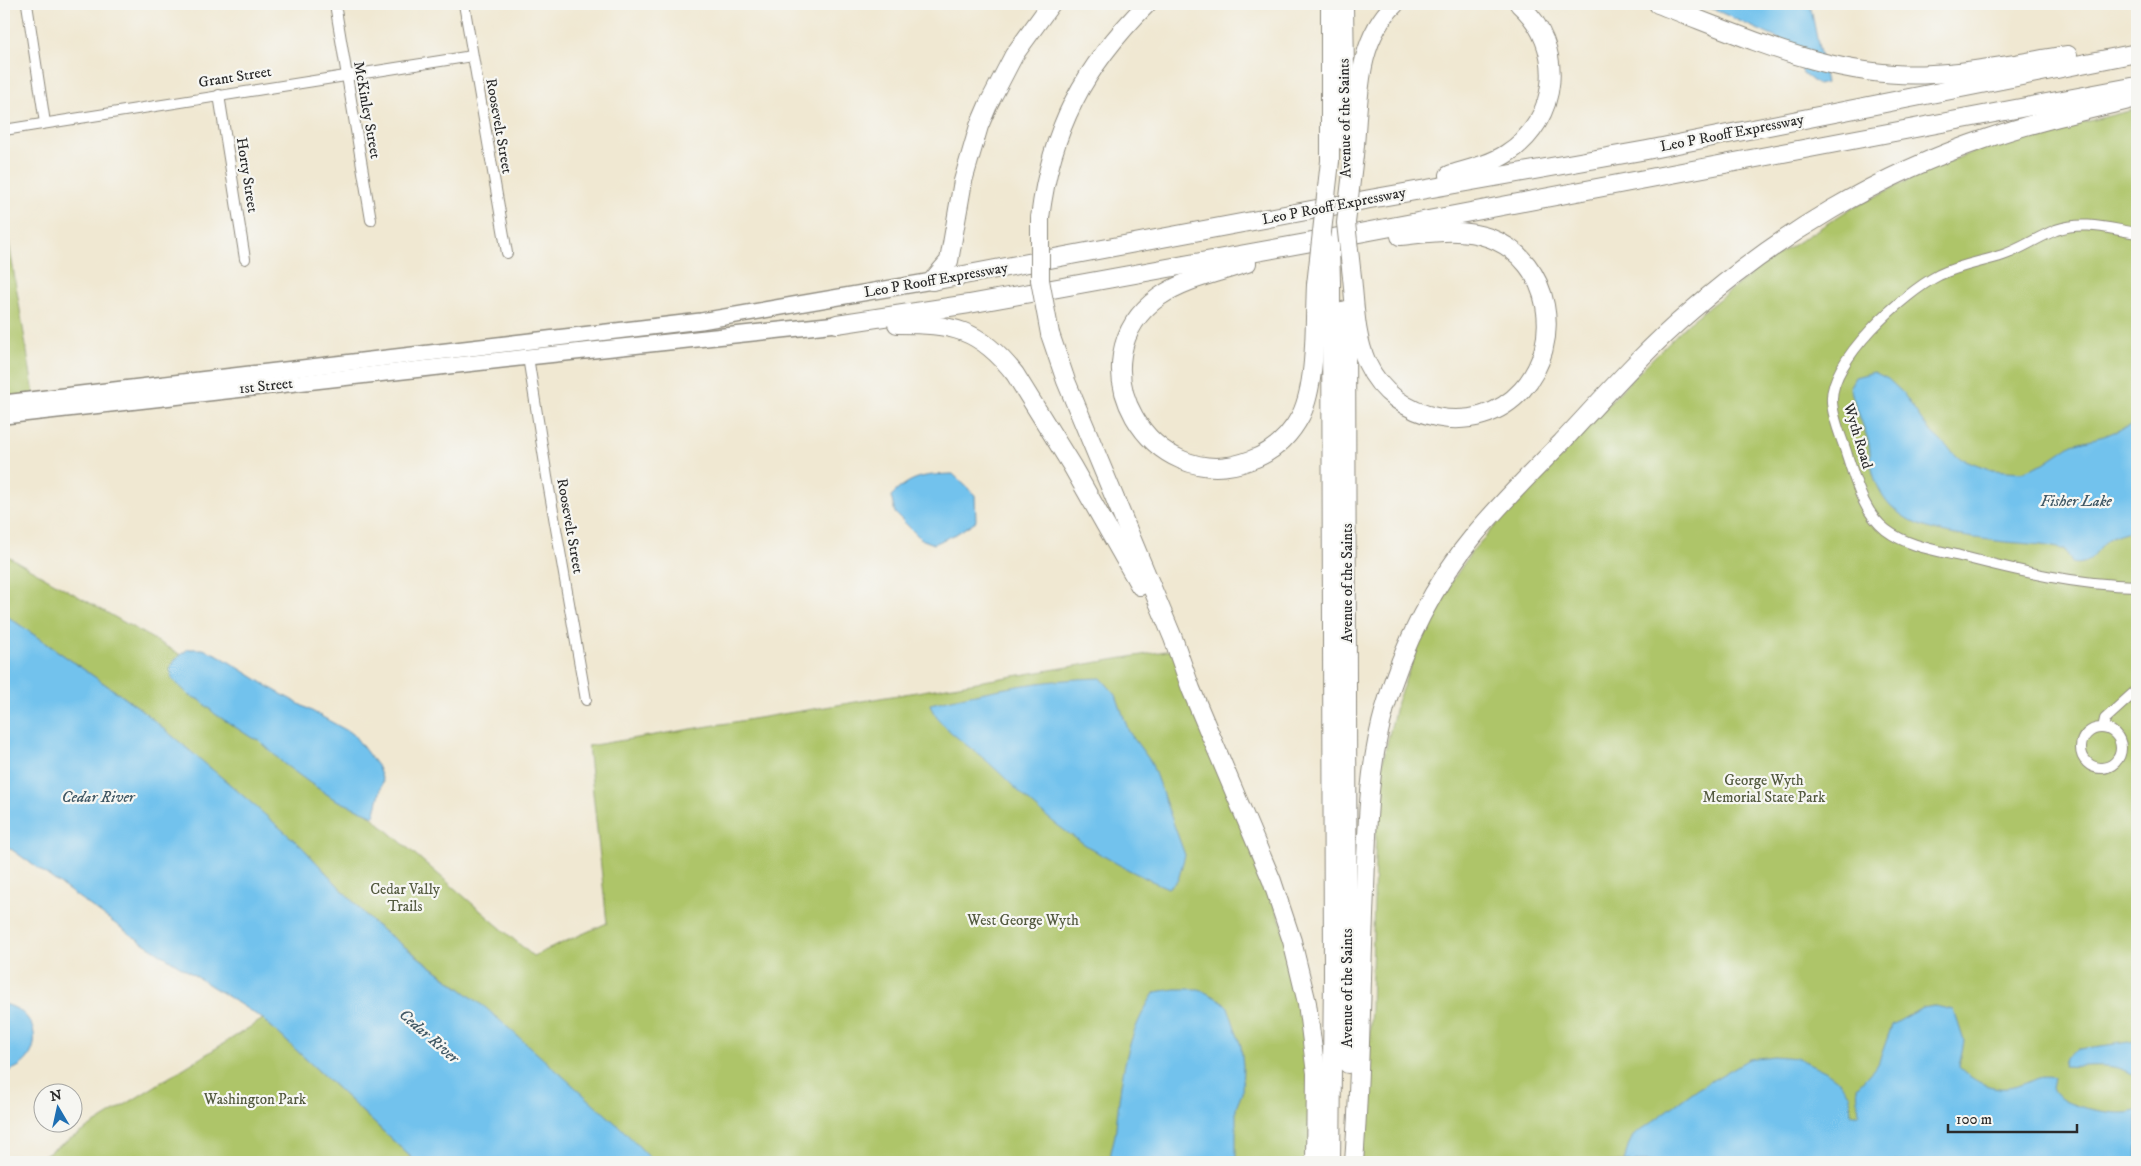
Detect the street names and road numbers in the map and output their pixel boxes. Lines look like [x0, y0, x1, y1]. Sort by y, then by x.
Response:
street label: Avenue of the Saints [1334, 58, 1356, 178]
street label: McKinley Street [349, 60, 385, 160]
street label: Grant Street [197, 62, 273, 92]
street label: Roosevelt Street [481, 77, 517, 175]
street label: Leo P Rooff Expressway [1659, 110, 1806, 156]
street label: Horty Street [232, 136, 262, 214]
street label: Leo P Rooff Expressway [1261, 183, 1408, 229]
street label: Leo P Rooff Expressway [863, 258, 1010, 302]
street label: 1st Street [238, 374, 294, 398]
street label: Wyth Road [1839, 400, 1877, 472]
street label: Roosevelt Street [552, 477, 588, 575]
street label: Avenue of the Saints [1338, 523, 1357, 643]
street label: Avenue of the Saints [1338, 928, 1357, 1048]

